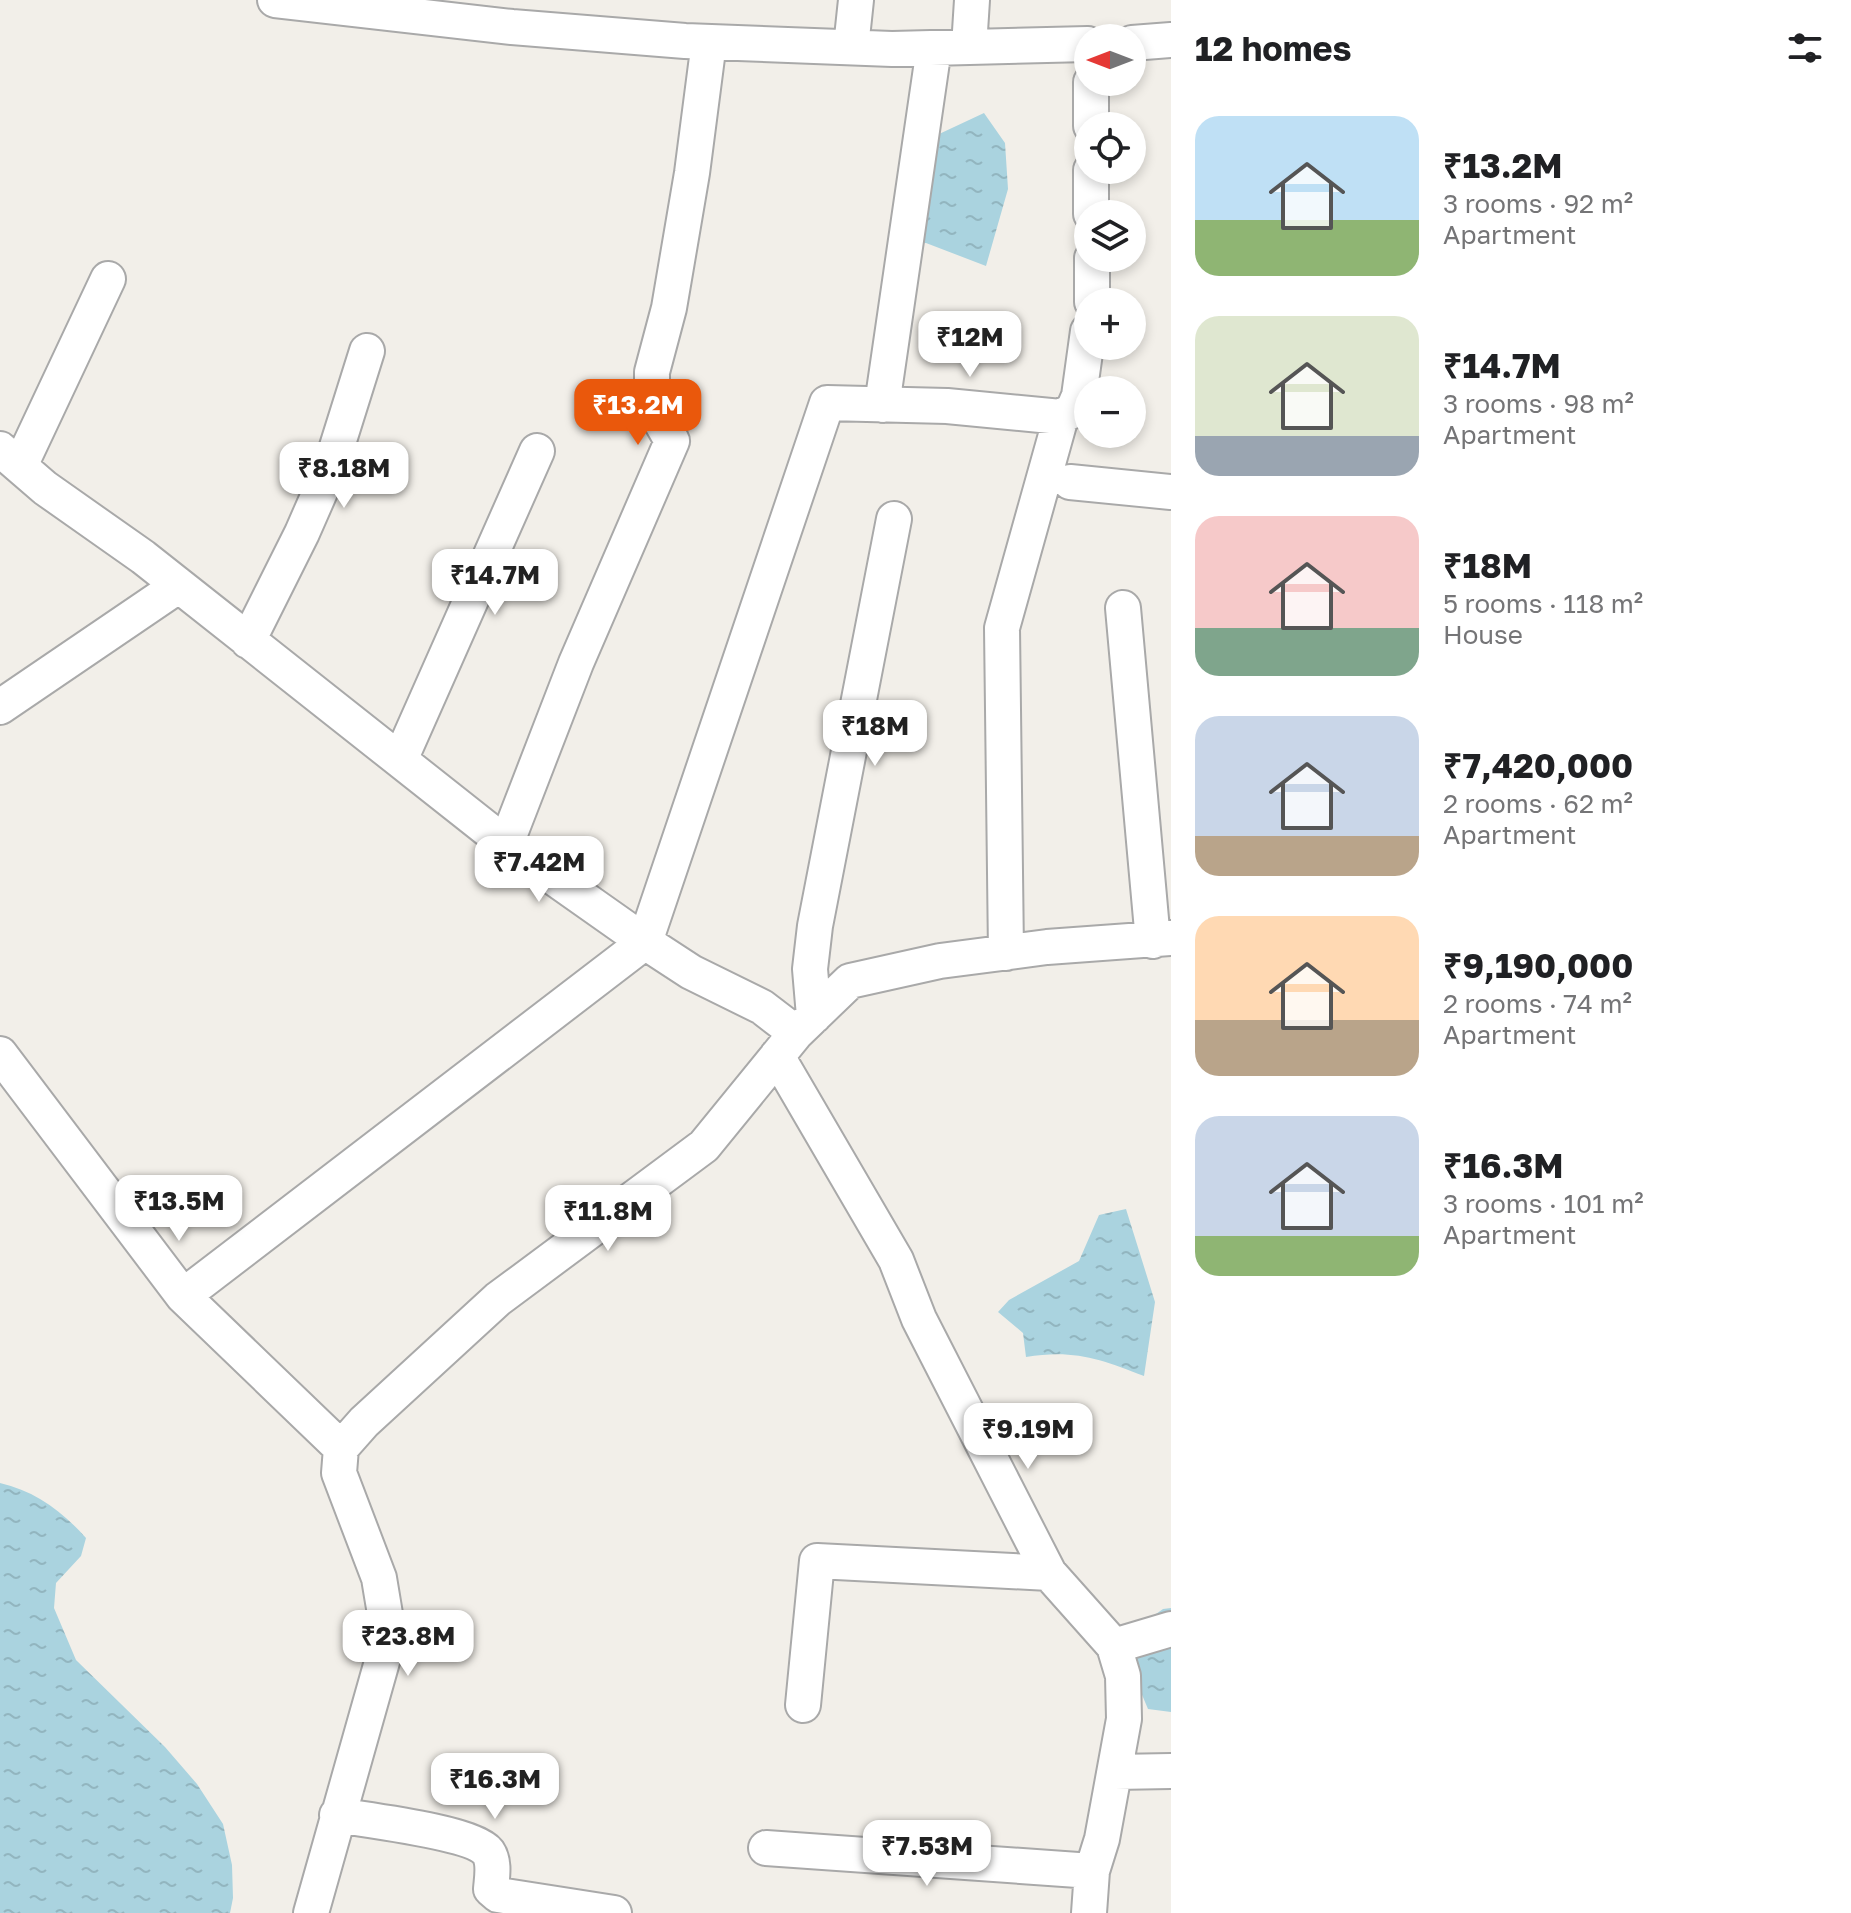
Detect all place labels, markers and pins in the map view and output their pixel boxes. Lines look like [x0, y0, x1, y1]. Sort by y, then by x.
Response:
pin: ₹12M [923, 311, 1017, 379]
pin: ₹13.2M [573, 379, 703, 447]
pin: ₹8.18M [279, 442, 409, 510]
pin: ₹14.7M [430, 549, 560, 617]
pin: ₹18M [828, 700, 922, 768]
pin: ₹7.42M [474, 836, 604, 904]
pin: ₹13.5M [114, 1175, 244, 1243]
pin: ₹11.8M [543, 1185, 673, 1253]
pin: ₹9.19M [963, 1403, 1093, 1471]
pin: ₹23.8M [343, 1610, 473, 1678]
pin: ₹16.3M [430, 1753, 560, 1821]
pin: ₹7.53M [862, 1820, 992, 1888]

